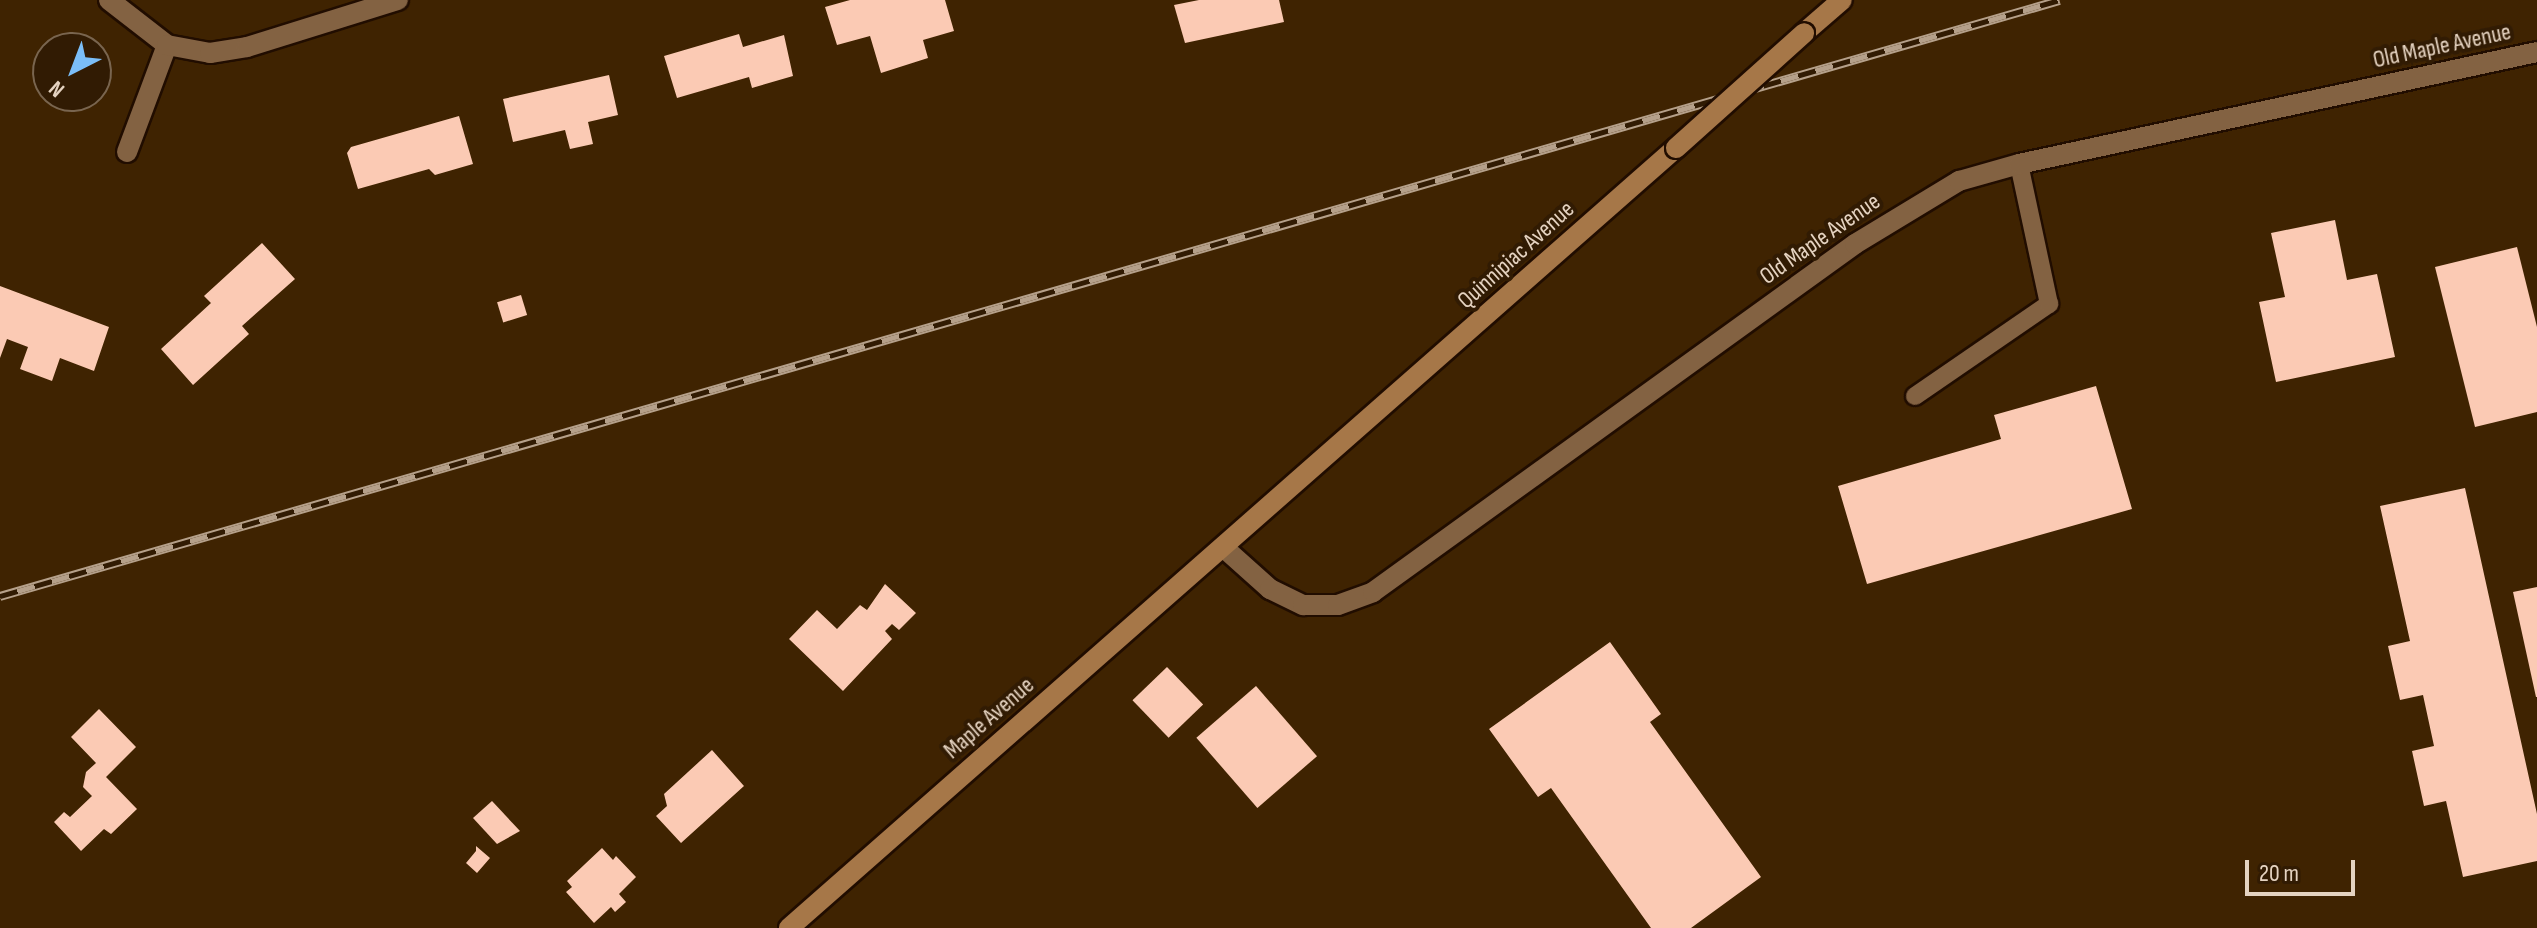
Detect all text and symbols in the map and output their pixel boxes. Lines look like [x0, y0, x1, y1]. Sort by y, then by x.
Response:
street label: Old Maple Avenue [2370, 17, 2514, 75]
north arrow [32, 32, 112, 112]
text: N [44, 75, 70, 103]
street label: Old Maple Avenue [1754, 187, 1886, 291]
street label: Quinnipiac Avenue [1452, 195, 1580, 315]
street label: Maple Avenue [938, 671, 1040, 765]
scale bar [2249, 844, 2359, 894]
text: 20 m [2259, 859, 2299, 888]

